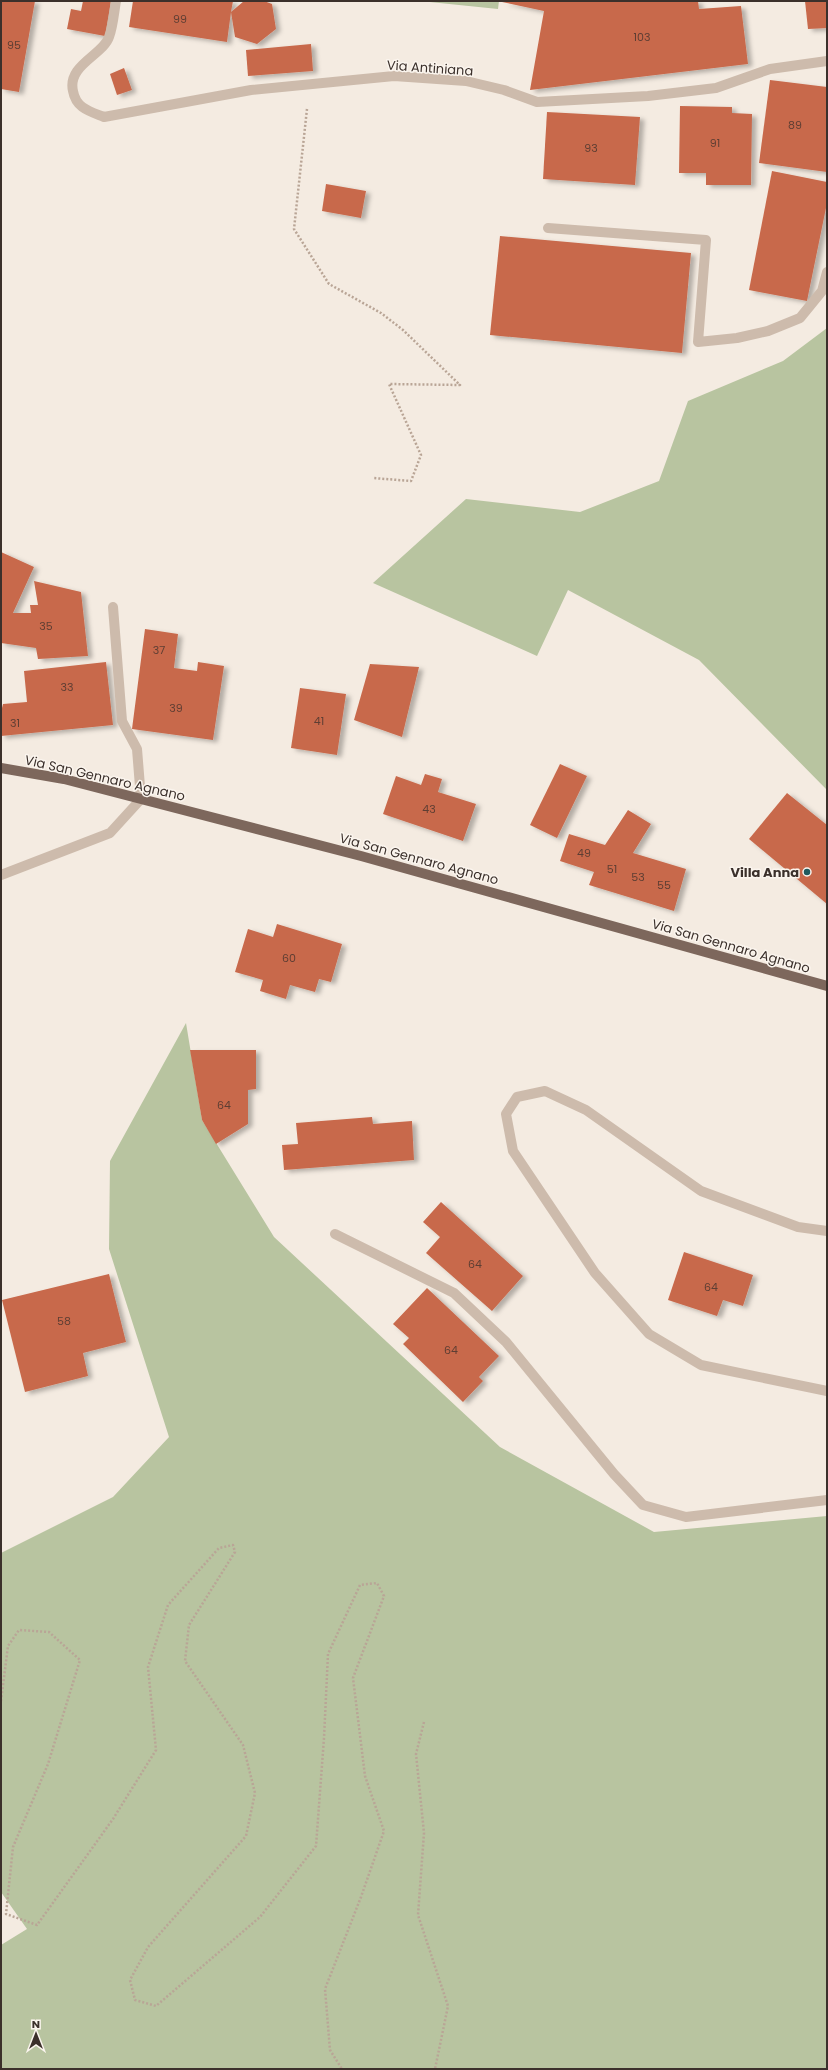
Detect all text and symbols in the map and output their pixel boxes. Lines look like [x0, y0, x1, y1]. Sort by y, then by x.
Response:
house number: 99 [173, 11, 187, 27]
house number: 103 [634, 29, 650, 45]
house number: 95 [7, 37, 21, 53]
street label: Via Antiniana [386, 56, 474, 80]
house number: 89 [788, 117, 802, 133]
house number: 91 [710, 135, 720, 151]
house number: 93 [584, 140, 598, 156]
house number: 35 [39, 618, 53, 634]
house number: 37 [153, 642, 165, 658]
house number: 33 [61, 679, 73, 695]
house number: 39 [169, 700, 183, 716]
house number: 41 [314, 713, 324, 729]
house number: 31 [10, 715, 20, 731]
street label: Via San Gennaro Agnano [23, 750, 187, 806]
house number: 43 [422, 801, 436, 817]
street label: Via San Gennaro Agnano [337, 829, 501, 889]
house number: 49 [577, 845, 591, 861]
house number: 51 [607, 861, 617, 877]
place label: Villa Anna [730, 863, 799, 882]
marker: Villa Anna [802, 867, 812, 877]
house number: 53 [631, 869, 645, 885]
house number: 55 [657, 877, 671, 893]
street label: Via San Gennaro Agnano [650, 914, 812, 978]
house number: 60 [282, 950, 296, 966]
house number: 64 [217, 1097, 231, 1113]
house number: 64 [468, 1256, 482, 1272]
house number: 64 [704, 1279, 718, 1295]
house number: 58 [57, 1313, 71, 1329]
house number: 64 [444, 1342, 458, 1358]
north arrow [16, 2014, 56, 2054]
text: N [32, 2016, 40, 2032]

